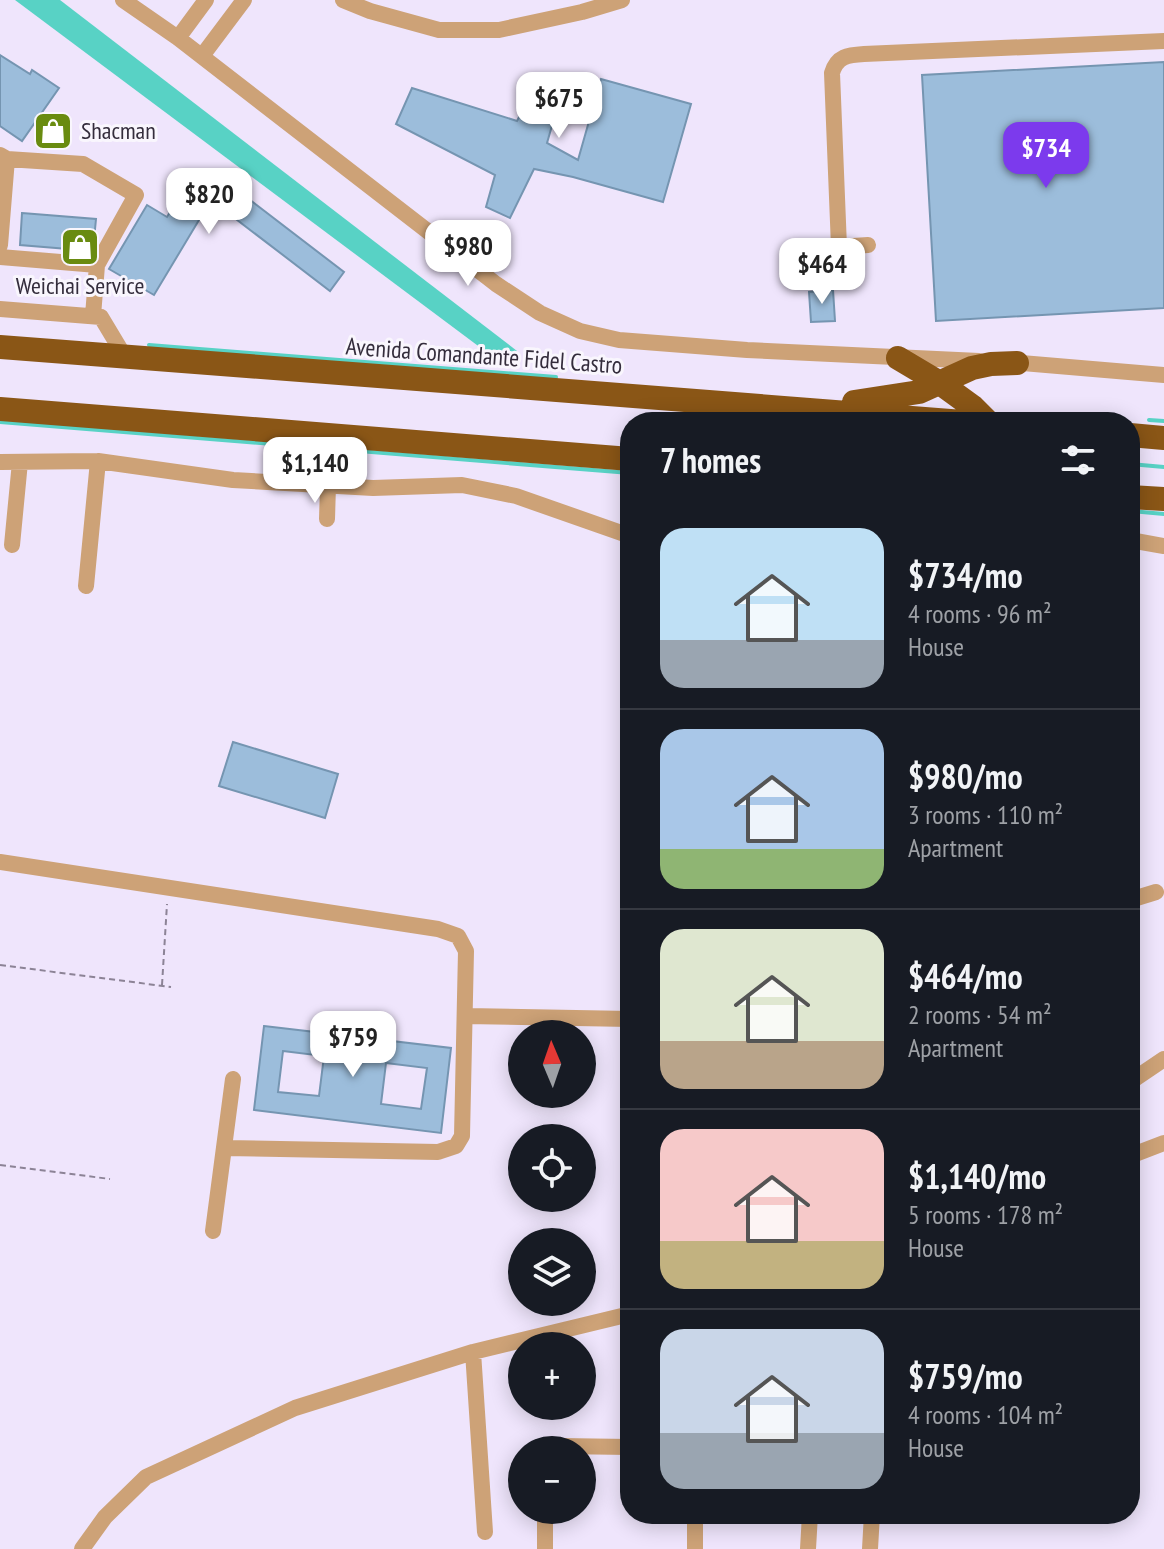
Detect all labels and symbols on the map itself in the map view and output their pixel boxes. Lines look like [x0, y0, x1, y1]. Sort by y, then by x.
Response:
pin: $675 [512, 72, 606, 140]
shop icon: Shacman [32, 110, 74, 152]
place label: Shacman [81, 115, 156, 146]
pin: $734 [999, 122, 1093, 190]
pin: $820 [162, 168, 256, 236]
pin: $980 [421, 220, 515, 288]
shop icon: Weichai Service [59, 226, 101, 268]
pin: $464 [775, 238, 869, 306]
place label: Weichai Service [16, 270, 144, 301]
street label: Avenida Comandante Fidel Castro [345, 330, 623, 381]
pin: $1,140 [250, 437, 380, 505]
pin: $759 [306, 1011, 400, 1079]
north arrow [508, 1020, 596, 1108]

